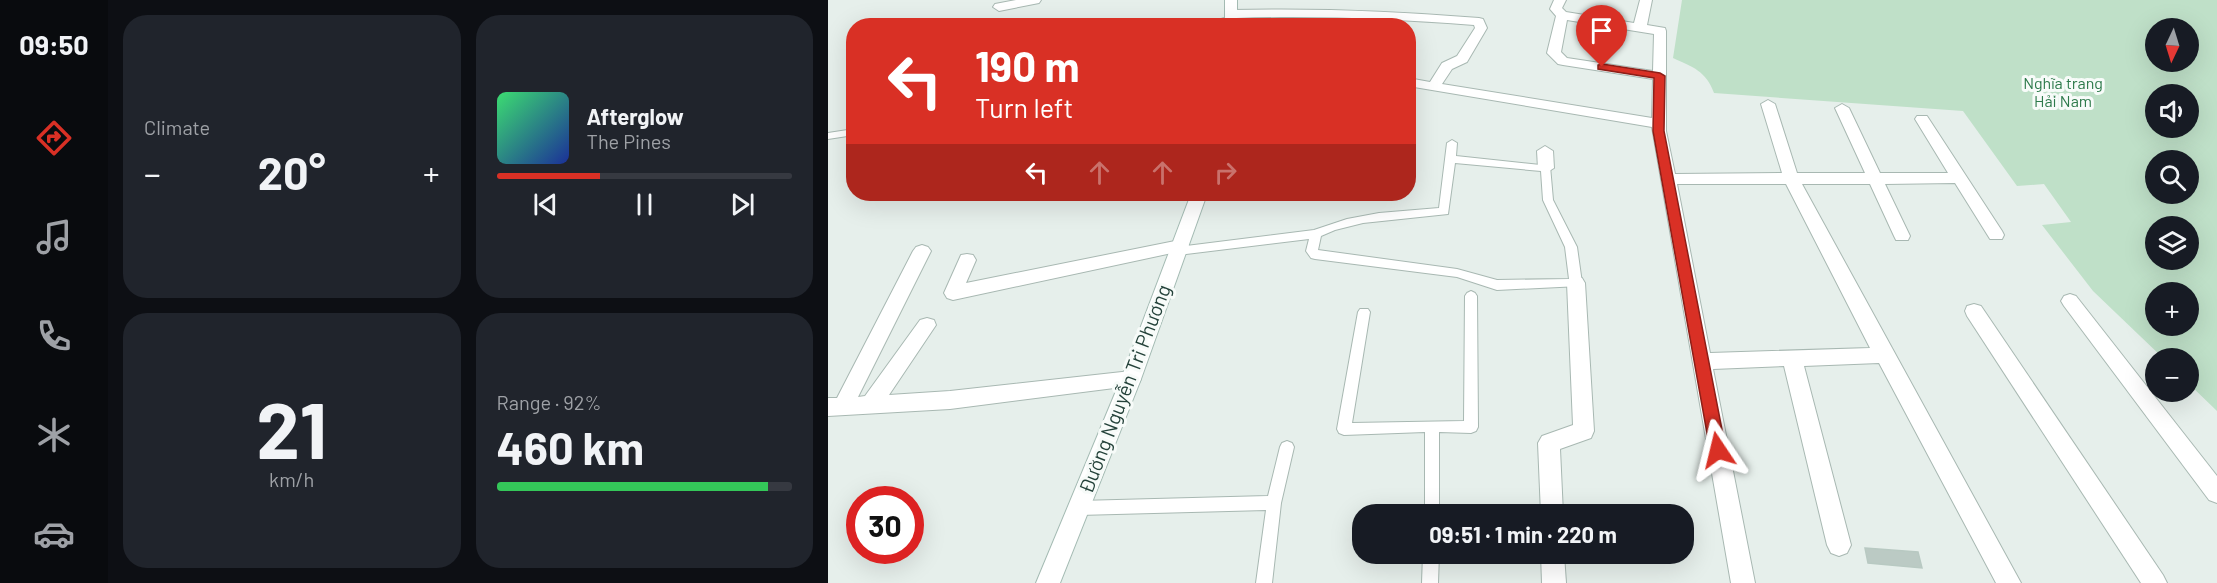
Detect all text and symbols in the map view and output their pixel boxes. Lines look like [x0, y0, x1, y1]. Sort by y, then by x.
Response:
pin [1576, 5, 1627, 67]
icon: arrive [1585, 14, 1618, 47]
north arrow [2145, 18, 2199, 72]
map controls [2145, 18, 2199, 402]
text: 09:50 [19, 28, 89, 60]
text: 190 m [975, 40, 1080, 90]
icon: left [876, 42, 954, 120]
park label: Nghĩa trang Hải Nam [2023, 73, 2103, 110]
button: sound [2145, 84, 2199, 138]
text: Turn left [975, 91, 1073, 123]
text: Afterglow [587, 103, 684, 129]
text: Climate [144, 115, 210, 139]
icon: directions [33, 117, 75, 159]
text: The Pines [587, 129, 671, 153]
text: 20° [258, 145, 326, 199]
button: search [2145, 150, 2199, 204]
text: − [144, 153, 161, 193]
text: + [423, 153, 440, 193]
icon: left [1020, 156, 1053, 189]
icon: ahead [1083, 156, 1116, 189]
icon: ahead [1146, 156, 1179, 189]
icon: right [1209, 156, 1242, 189]
icon: previous [529, 188, 562, 221]
icon: pause [628, 188, 661, 221]
icon: next [726, 188, 759, 221]
icon: music [33, 216, 75, 258]
button: layers [2145, 216, 2199, 270]
street label: Đường Nguyễn Tri Phương [1073, 281, 1175, 497]
button: + [2145, 282, 2199, 336]
icon: phone [33, 315, 75, 357]
button: − [2145, 348, 2199, 402]
text: 21 [256, 381, 327, 475]
text: Range · 92% [497, 390, 601, 414]
icon: climate [33, 414, 75, 456]
position arrow [1686, 418, 1750, 482]
text: 460 km [497, 420, 644, 474]
text: km/h [269, 467, 314, 491]
speed limit sign: 30 [846, 486, 924, 564]
icon: car [33, 513, 75, 555]
text: 09:51 · 1 min · 220 m [1429, 521, 1617, 547]

